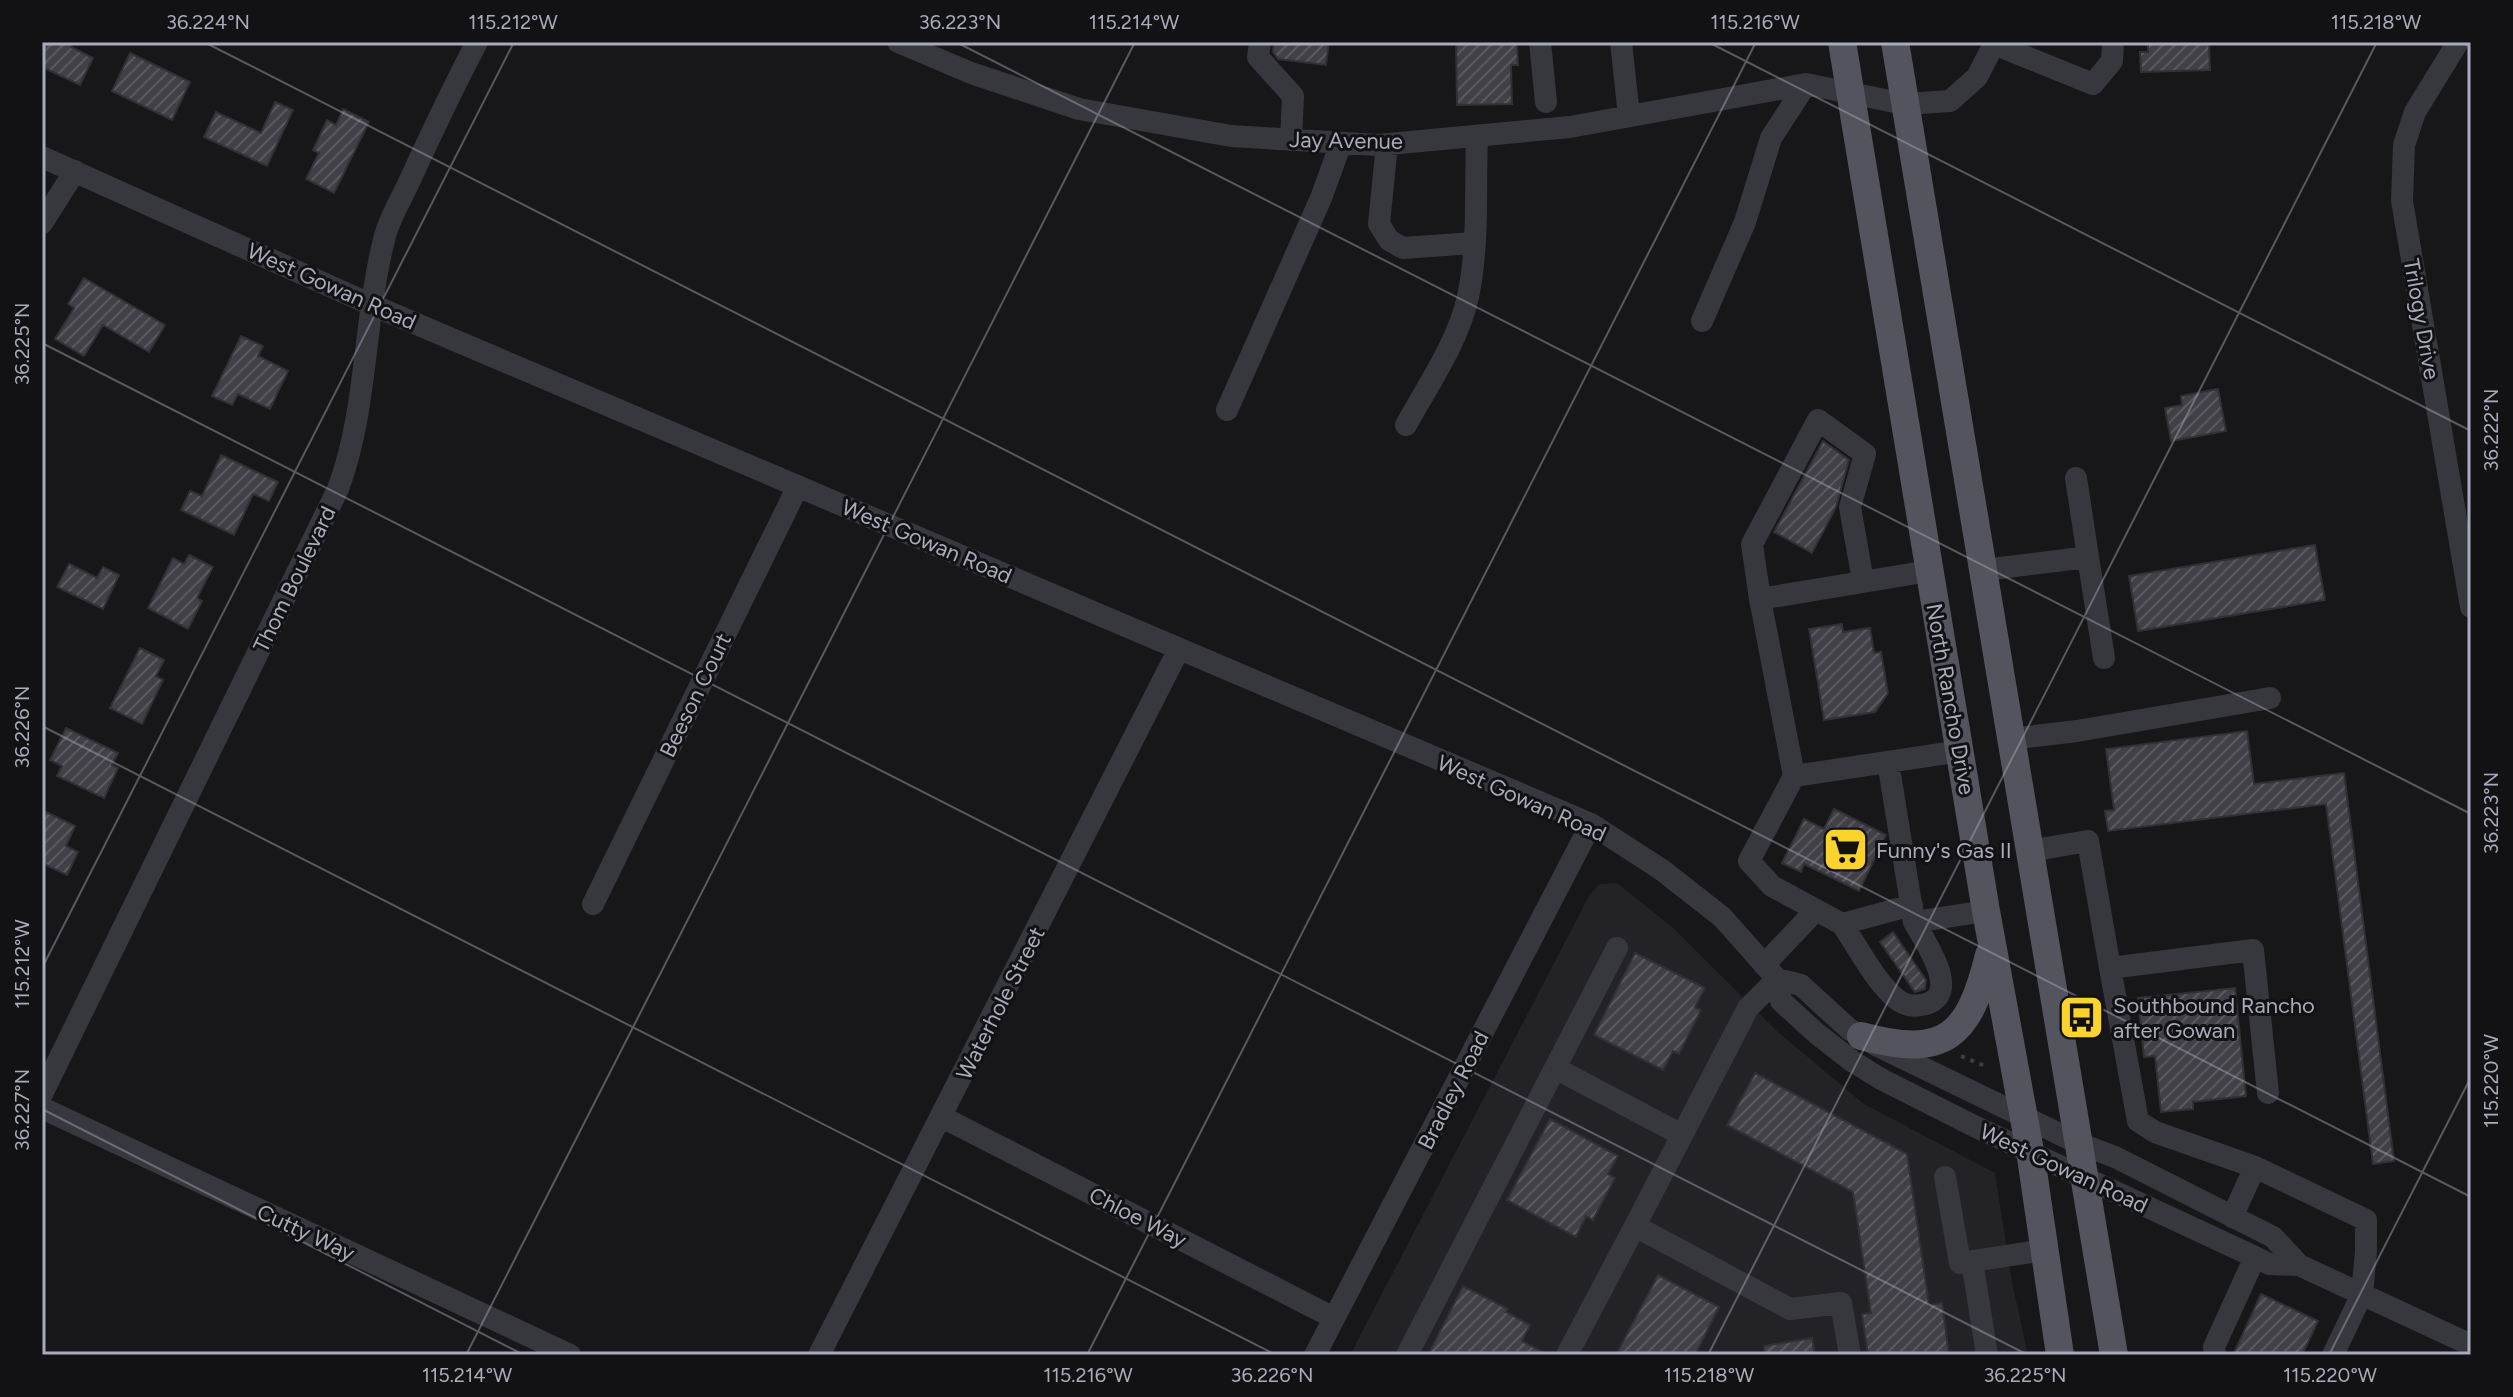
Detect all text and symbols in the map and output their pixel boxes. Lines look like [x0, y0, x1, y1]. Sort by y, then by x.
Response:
text: 36.224°N [166, 10, 250, 34]
text: 115.212°W [468, 10, 558, 34]
text: 36.223°N [919, 10, 1001, 34]
text: 115.214°W [1089, 10, 1179, 34]
text: 115.216°W [1710, 10, 1800, 34]
text: 115.218°W [2331, 10, 2421, 34]
street label: Jay Avenue [1289, 126, 1403, 155]
street label: West Gowan Road [243, 237, 420, 336]
street label: Trilogy Drive [2398, 257, 2445, 382]
text: 36.225°N [10, 302, 34, 386]
text: 36.222°N [2479, 389, 2503, 471]
street label: West Gowan Road [838, 493, 1016, 589]
street label: Thom Boulevard [247, 502, 341, 657]
street label: North Rancho Drive [1920, 601, 1981, 797]
street label: Beeson Court [654, 629, 737, 762]
text: 36.226°N [10, 686, 34, 768]
street label: West Gowan Road [1433, 749, 1610, 848]
text: 36.223°N [2479, 772, 2503, 854]
supermarket icon: Funny's Gas II [1821, 826, 1869, 874]
place label: Funny's Gas II [1876, 837, 2012, 864]
text: 115.212°W [10, 919, 34, 1009]
street label: Waterhole Street [950, 922, 1051, 1084]
place label: Southbound Rancho after Gowan [2113, 992, 2315, 1044]
bus stop icon: Southbound Rancho after Gowan [2058, 994, 2106, 1042]
street label: Bradley Road [1412, 1027, 1495, 1154]
text: 115.220°W [2479, 1034, 2503, 1128]
text: 36.227°N [10, 1069, 34, 1151]
street label: West Gowan Road [1976, 1118, 2152, 1219]
street label: Chloe Way [1084, 1181, 1192, 1254]
street label: Cutty Way [253, 1198, 359, 1267]
text: 115.214°W [422, 1363, 512, 1387]
text: 115.216°W [1043, 1363, 1133, 1387]
text: 36.226°N [1231, 1363, 1313, 1387]
text: 115.218°W [1664, 1363, 1754, 1387]
text: 36.225°N [1983, 1363, 2067, 1387]
text: 115.220°W [2283, 1363, 2377, 1387]

